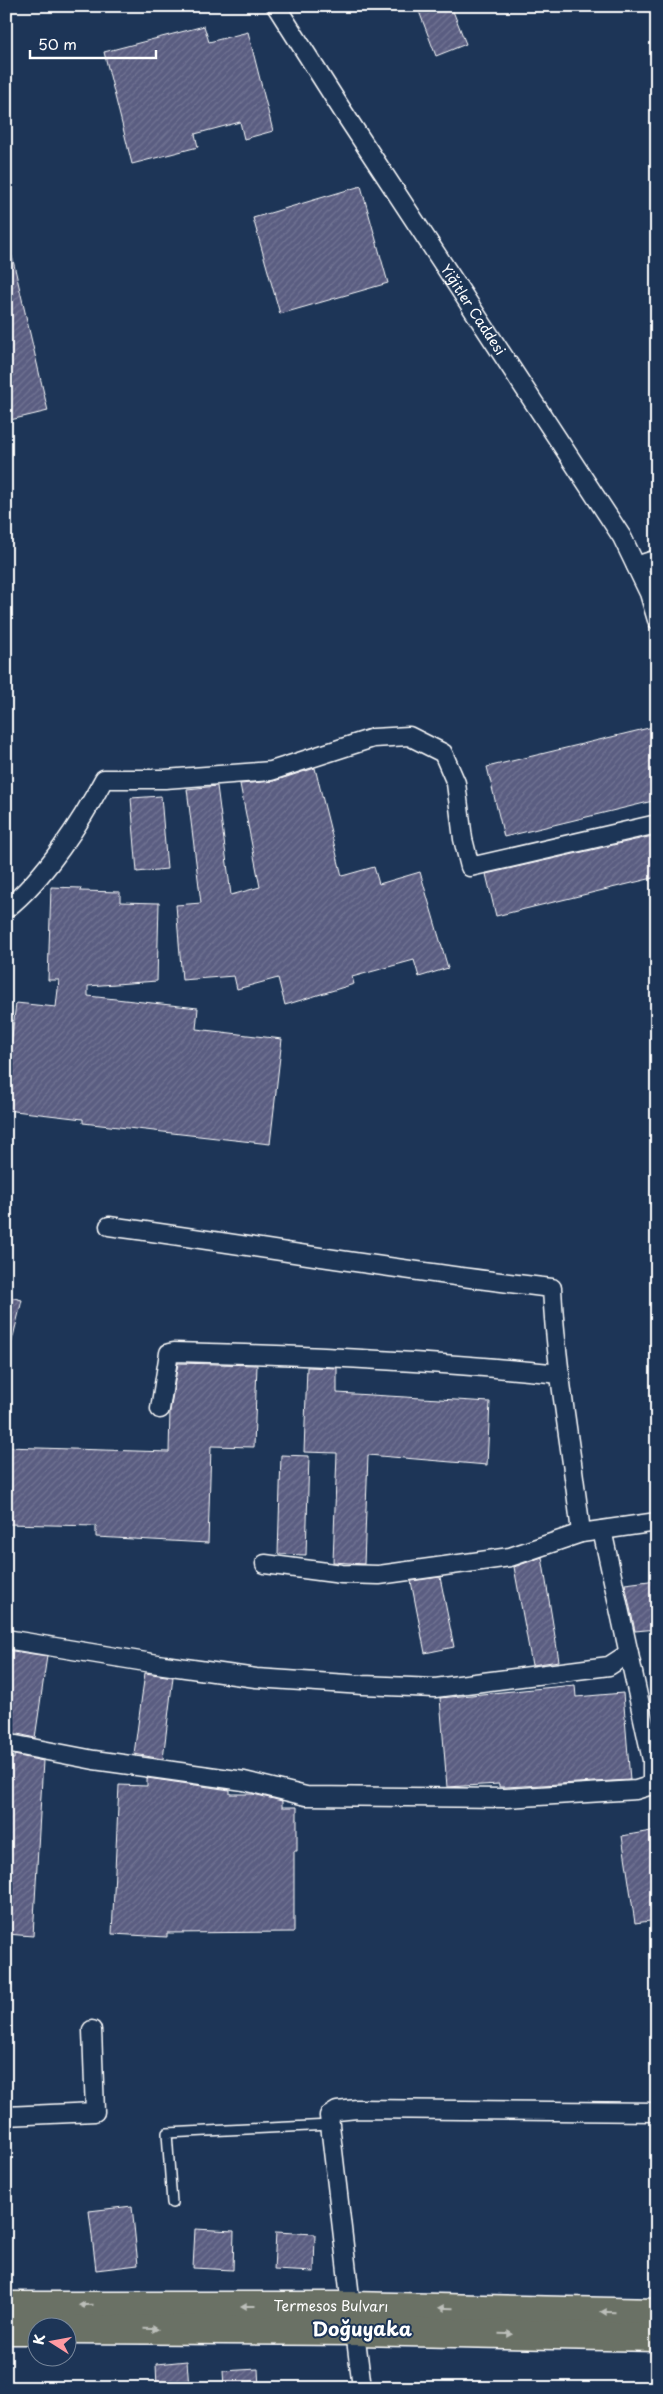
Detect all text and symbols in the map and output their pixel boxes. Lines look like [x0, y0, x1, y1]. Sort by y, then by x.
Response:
scale bar [30, 28, 156, 60]
text: 50 m [38, 32, 77, 55]
street label: Yiğitler Caddesi [436, 260, 511, 359]
street label: Termesos Bulvarı [274, 2295, 389, 2317]
one-way arrow [77, 2302, 93, 2310]
one-way arrow [240, 2302, 256, 2310]
one-way arrow [437, 2304, 453, 2312]
one-way arrow [600, 2308, 616, 2316]
district label: Doğuyaka [312, 2314, 412, 2342]
north arrow [28, 2316, 78, 2366]
one-way arrow [143, 2325, 159, 2333]
one-way arrow [498, 2330, 514, 2338]
text: K [27, 2332, 50, 2346]

